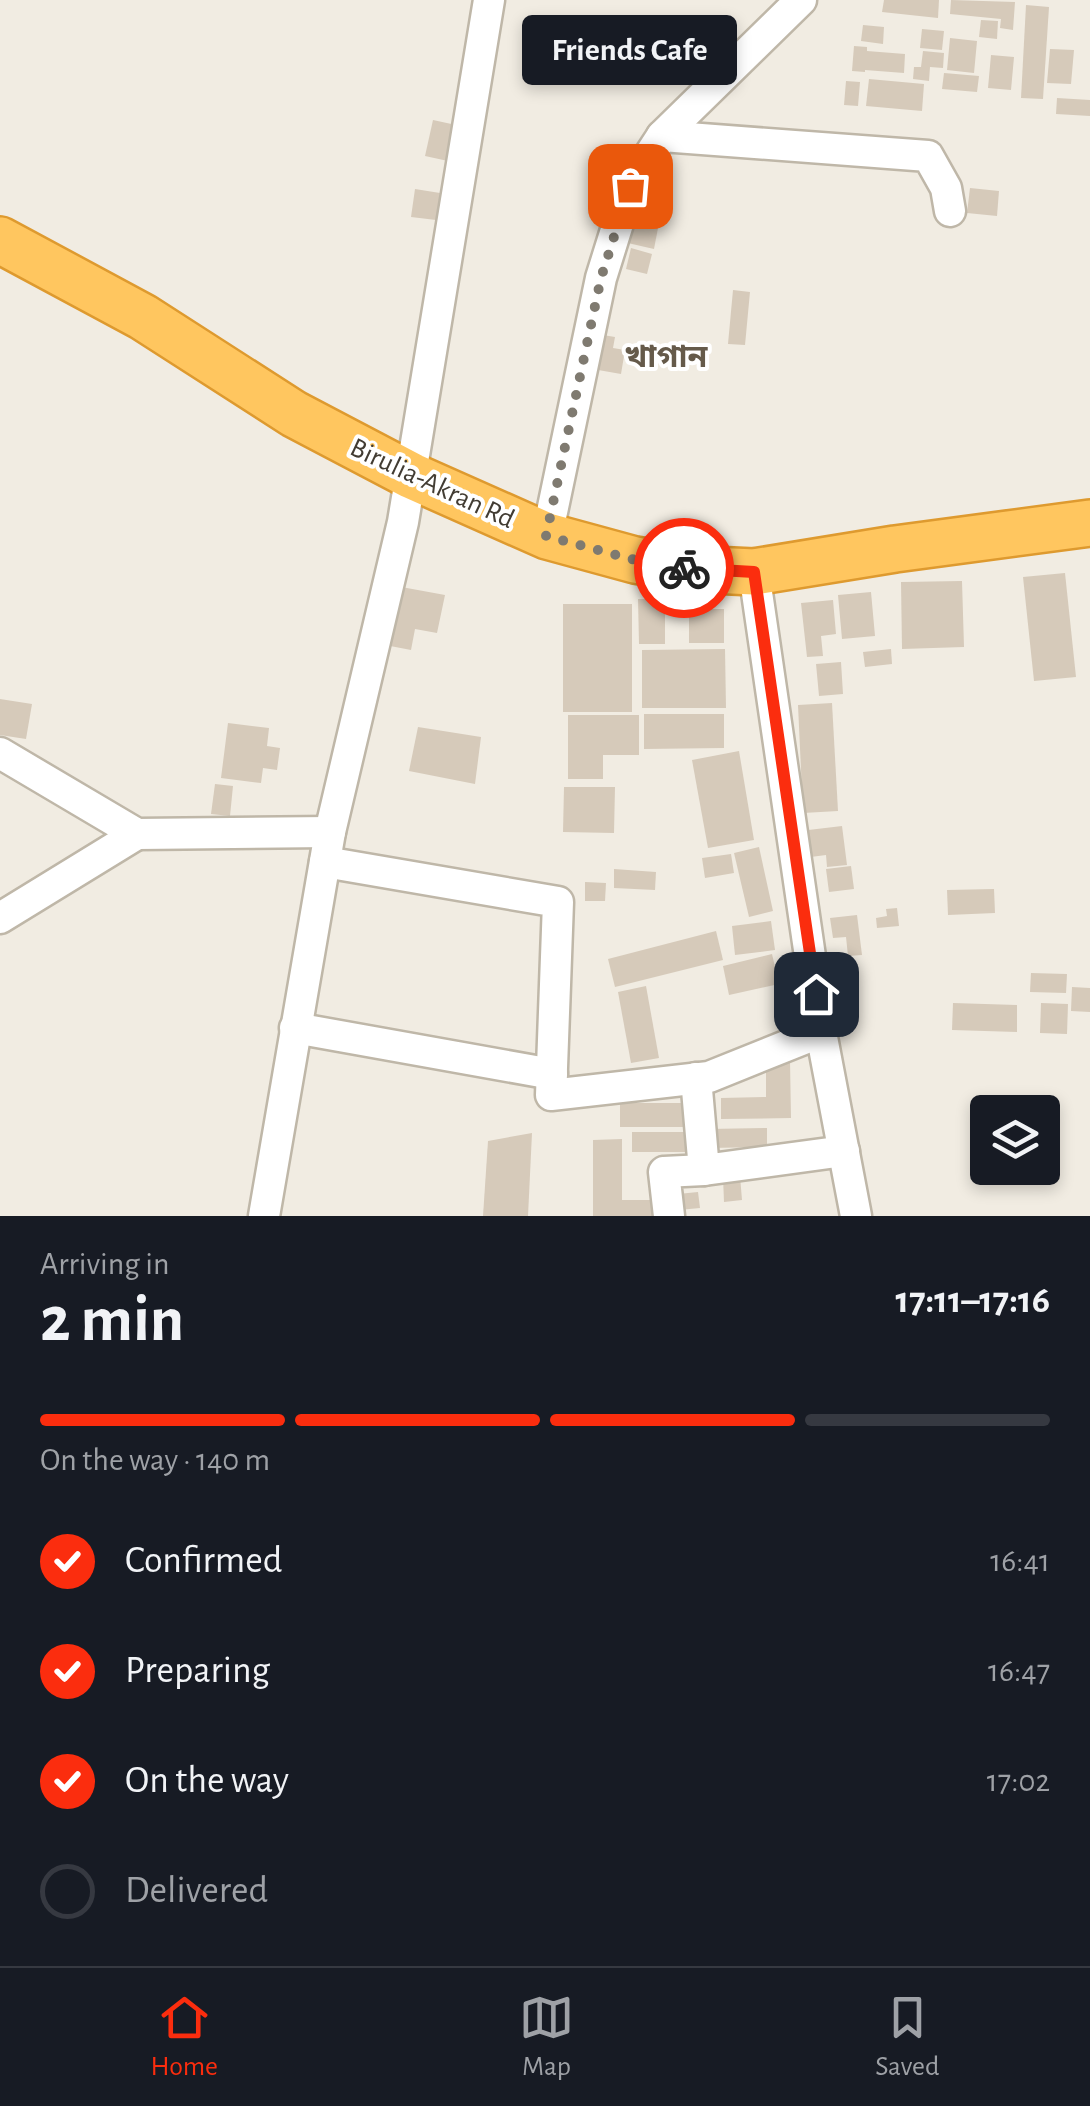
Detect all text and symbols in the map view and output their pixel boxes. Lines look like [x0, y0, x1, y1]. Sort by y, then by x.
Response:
callout: Friends Cafe [522, 16, 738, 86]
text: Friends Cafe [551, 34, 708, 66]
pin [588, 144, 673, 229]
icon: bag [603, 159, 658, 214]
district label: খাগান [625, 341, 708, 373]
street label: Birulia-Akran Rd [346, 434, 518, 534]
courier [634, 518, 734, 618]
icon: bike [657, 541, 712, 596]
pin [774, 952, 859, 1037]
icon: home [789, 967, 844, 1022]
map controls [970, 1095, 1060, 1185]
button: layers [970, 1095, 1060, 1185]
text: Arriving in [40, 1248, 169, 1280]
text: 17:11–17:16 [895, 1282, 1050, 1320]
text: 2 min [40, 1288, 184, 1353]
text: On the way · 140 m [40, 1444, 270, 1476]
icon: check [40, 1534, 95, 1589]
text: Confirmed [125, 1542, 282, 1580]
text: 16:41 [990, 1545, 1050, 1577]
icon: check [40, 1644, 95, 1699]
text: Preparing [125, 1652, 270, 1690]
text: 16:47 [988, 1655, 1050, 1687]
icon: check [40, 1754, 95, 1809]
text: On the way [125, 1762, 289, 1800]
text: 17:02 [987, 1765, 1050, 1797]
text: Delivered [125, 1872, 268, 1910]
tab: Home [151, 1990, 218, 2084]
tab: Map [519, 1990, 574, 2084]
tab: Saved [875, 1990, 939, 2084]

